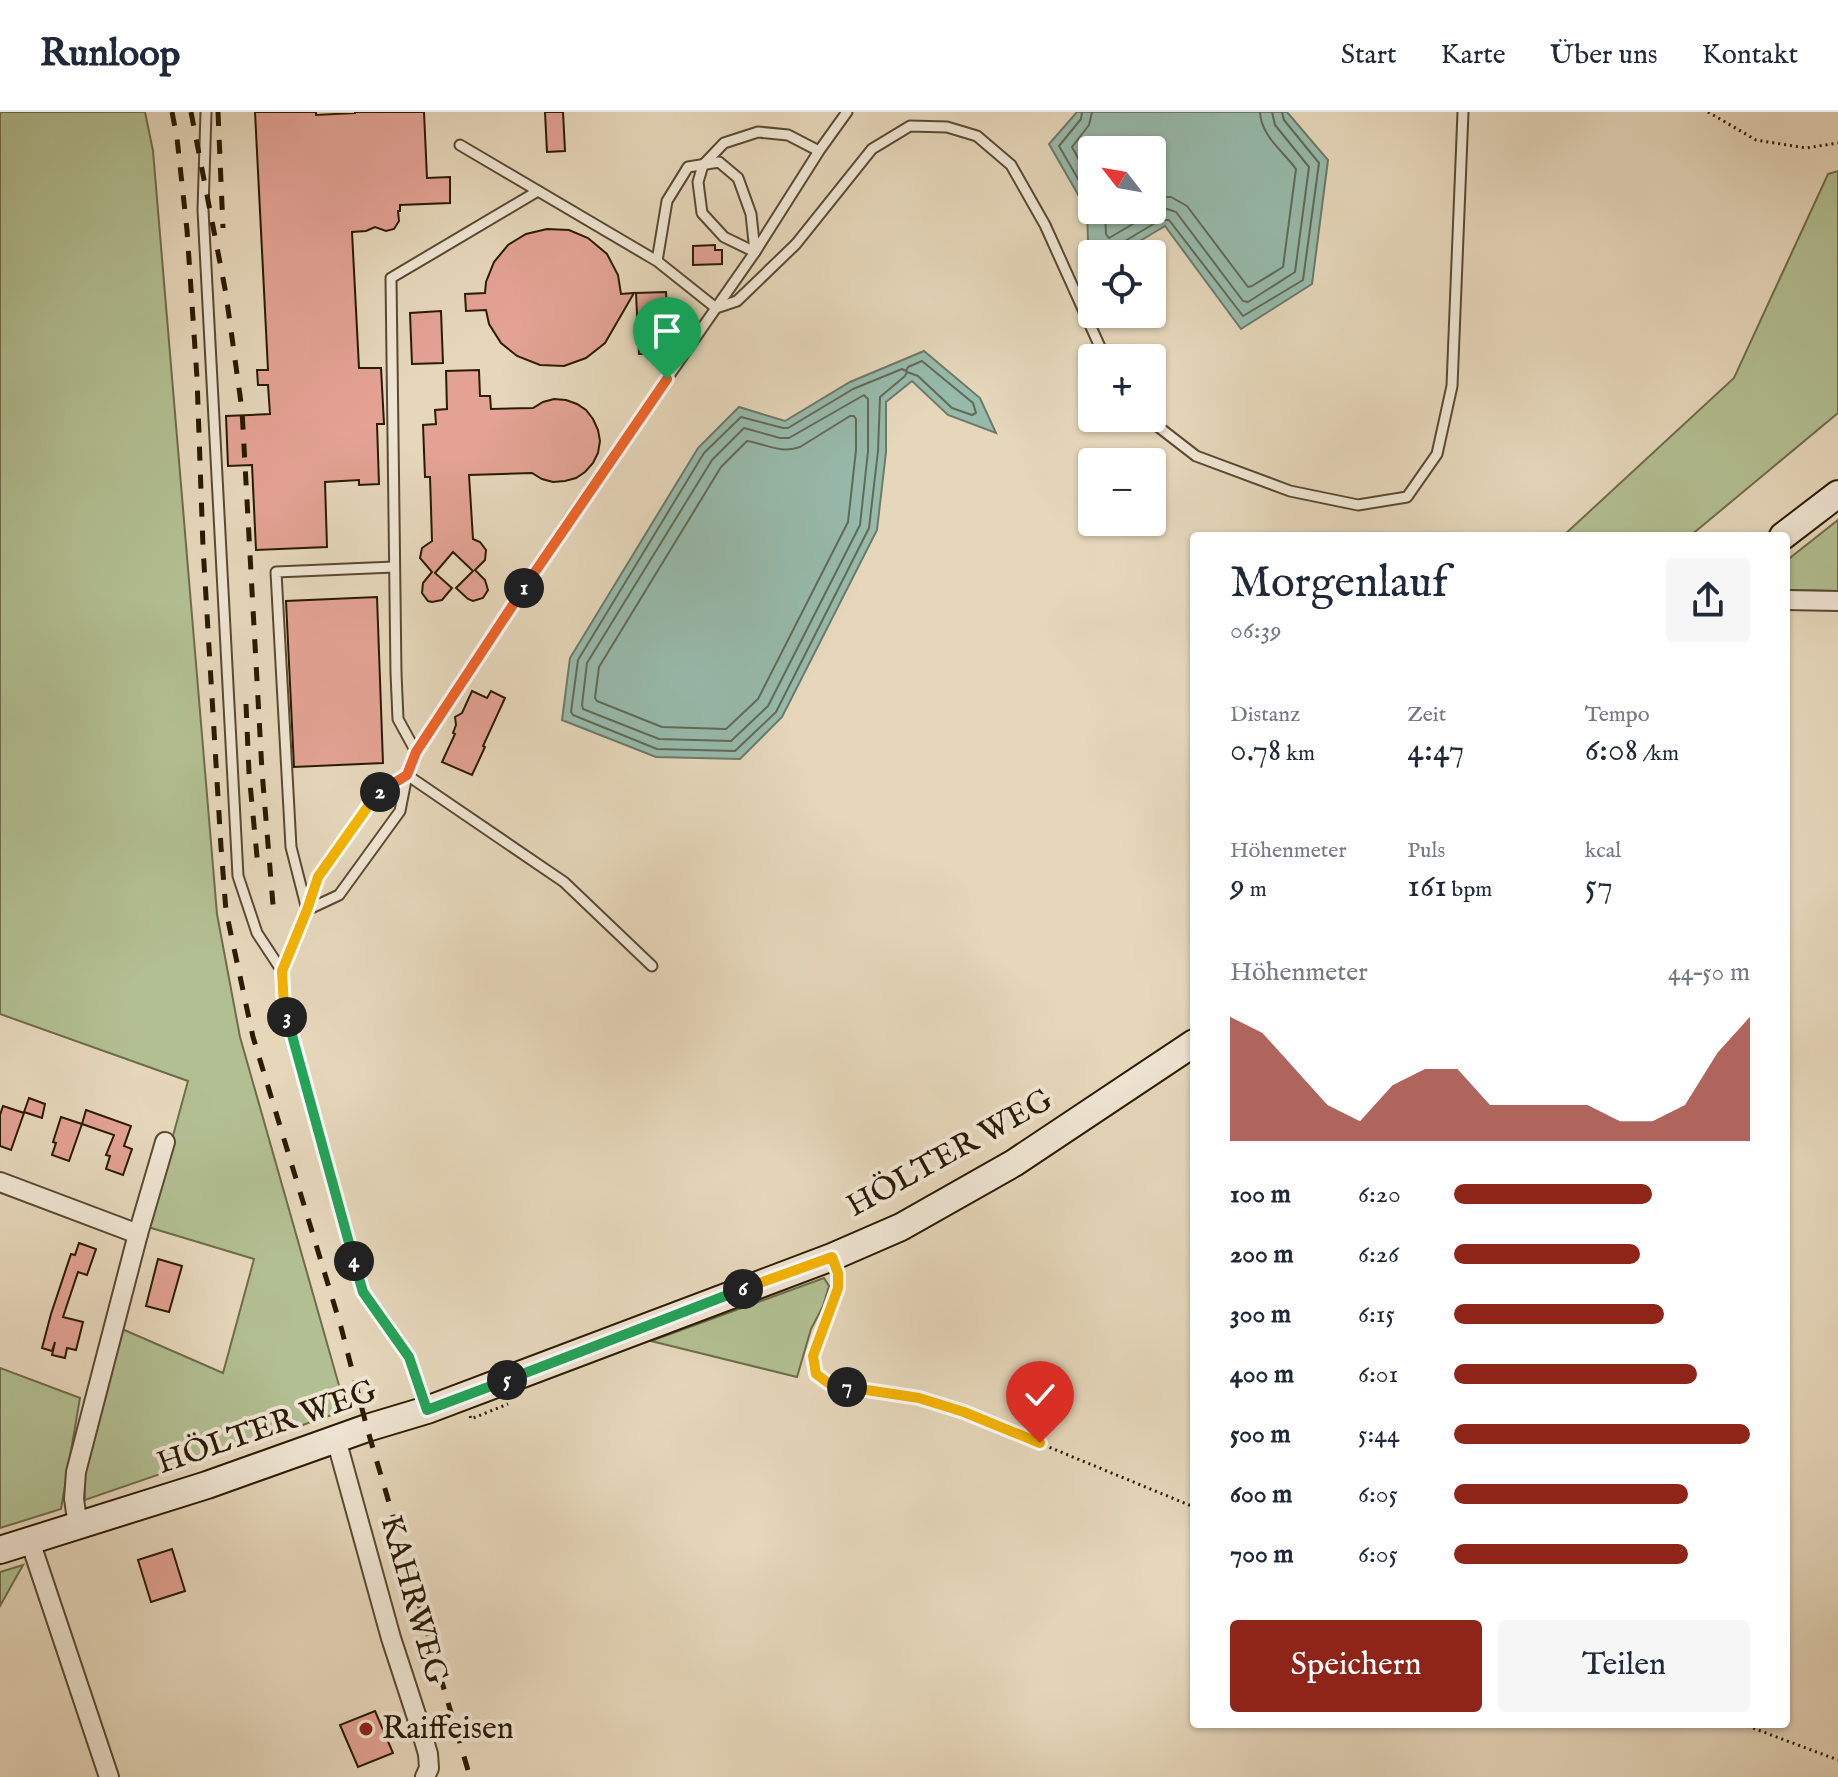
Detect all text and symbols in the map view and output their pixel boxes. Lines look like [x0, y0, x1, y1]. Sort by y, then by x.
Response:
text: Runloop [40, 31, 180, 79]
text: Start [1341, 38, 1397, 73]
text: Karte [1441, 38, 1506, 73]
text: Über uns [1550, 38, 1658, 73]
text: Kontakt [1702, 38, 1798, 73]
north arrow [1078, 136, 1166, 224]
map controls [1078, 136, 1166, 536]
button: locate [1078, 240, 1166, 328]
pin [633, 297, 701, 379]
icon: arrive [645, 309, 689, 353]
button: + [1078, 344, 1166, 432]
button: − [1078, 448, 1166, 536]
text: Morgenlauf [1230, 556, 1448, 612]
button: share [1666, 558, 1750, 642]
pin: 1 [504, 568, 544, 608]
text: 1 [520, 574, 528, 602]
text: 06:39 [1230, 614, 1282, 647]
text: Distanz [1230, 701, 1300, 729]
text: Zeit [1407, 701, 1446, 729]
text: Tempo [1585, 701, 1650, 729]
text: 0.78 [1230, 729, 1281, 772]
text: 4:47 [1407, 729, 1465, 772]
text: 6:08 [1585, 729, 1638, 772]
text: km [1281, 740, 1315, 768]
text: /km [1638, 740, 1679, 768]
pin: 2 [360, 772, 400, 812]
text: 2 [375, 778, 385, 806]
text: Höhenmeter [1230, 837, 1347, 865]
text: Puls [1407, 837, 1445, 865]
text: kcal [1585, 837, 1621, 865]
text: 9 [1230, 865, 1245, 908]
text: 161 [1407, 865, 1447, 908]
text: 57 [1585, 865, 1613, 908]
text: m [1245, 876, 1267, 904]
text: bpm [1447, 876, 1492, 904]
text: Höhenmeter [1230, 956, 1368, 989]
text: 44–50 m [1668, 956, 1750, 989]
pin: 3 [267, 997, 307, 1037]
text: 3 [283, 1003, 291, 1031]
street label: HÖLTER WEG [840, 1080, 1061, 1228]
text: 100 m [1230, 1178, 1291, 1211]
text: 6:20 [1358, 1178, 1401, 1211]
text: 200 m [1230, 1238, 1294, 1271]
text: 6:26 [1358, 1238, 1399, 1271]
pin: 4 [334, 1241, 374, 1281]
text: 4 [349, 1247, 359, 1275]
pin: 6 [723, 1269, 763, 1309]
text: 6 [738, 1275, 748, 1303]
text: 300 m [1230, 1298, 1291, 1331]
text: 6:15 [1358, 1298, 1395, 1331]
text: 400 m [1230, 1358, 1294, 1391]
text: 6:01 [1358, 1358, 1398, 1391]
pin: 5 [487, 1360, 527, 1400]
pin [1006, 1361, 1074, 1443]
text: 5 [503, 1366, 511, 1394]
pin: 7 [827, 1367, 867, 1407]
street label: HÖLTER WEG [152, 1371, 383, 1485]
text: 7 [842, 1373, 852, 1401]
icon: check [1018, 1373, 1062, 1417]
text: 500 m [1230, 1418, 1291, 1451]
text: 5:44 [1358, 1418, 1400, 1451]
text: 600 m [1230, 1478, 1292, 1511]
text: 6:05 [1358, 1478, 1398, 1511]
street label: KAHRWEG [369, 1511, 457, 1690]
text: 700 m [1230, 1538, 1293, 1571]
text: 6:05 [1358, 1538, 1398, 1571]
button: Speichern [1230, 1620, 1482, 1712]
button: Teilen [1498, 1620, 1750, 1712]
place label: Raiffeisen [382, 1709, 514, 1750]
marker: Raiffeisen [357, 1720, 375, 1738]

